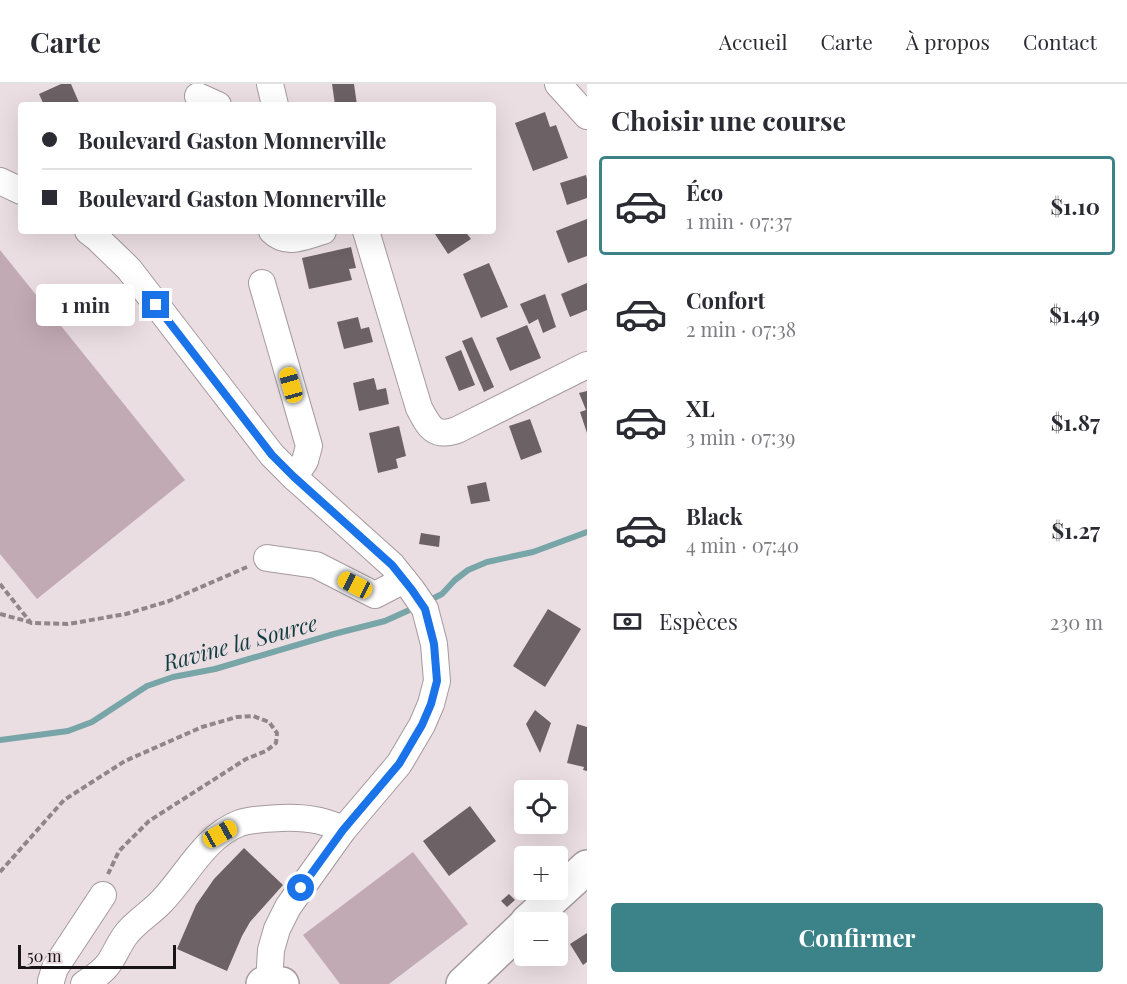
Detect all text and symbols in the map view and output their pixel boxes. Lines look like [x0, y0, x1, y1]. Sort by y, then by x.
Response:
text: Carte [30, 23, 101, 60]
text: Accueil [719, 27, 787, 55]
text: Carte [820, 27, 873, 55]
text: À propos [906, 27, 990, 55]
text: Contact [1023, 27, 1097, 55]
text: Choisir une course [611, 102, 846, 138]
text: Boulevard Gaston Monnerville [78, 125, 386, 155]
text: Éco [686, 177, 723, 207]
icon: car [614, 179, 668, 233]
text: Boulevard Gaston Monnerville [78, 183, 386, 213]
text: $1.10 [1050, 191, 1100, 221]
text: 1 min · 07:37 [686, 207, 792, 234]
callout: 1 min [36, 284, 135, 326]
text: Confort [686, 285, 765, 315]
icon: car [614, 287, 668, 341]
text: 1 min [61, 291, 110, 318]
route end [142, 291, 169, 318]
text: $1.49 [1049, 299, 1100, 329]
text: 2 min · 07:38 [686, 315, 796, 342]
car [277, 365, 305, 405]
text: XL [686, 393, 715, 423]
icon: car [614, 395, 668, 449]
text: $1.87 [1051, 407, 1100, 437]
text: 3 min · 07:39 [686, 423, 795, 450]
text: Black [686, 501, 743, 531]
icon: car [614, 503, 668, 557]
text: $1.27 [1051, 515, 1100, 545]
text: 4 min · 07:40 [686, 531, 799, 558]
car [335, 569, 375, 601]
icon: cash [611, 605, 644, 638]
text: Espèces [659, 606, 738, 636]
water label: Ravine la Source [159, 607, 321, 677]
text: 230 m [1050, 608, 1103, 635]
map controls [514, 780, 568, 966]
button: locate [514, 780, 568, 834]
car [200, 817, 240, 851]
button: + [514, 846, 568, 900]
route start [287, 874, 314, 901]
button: Confirmer [611, 903, 1103, 972]
button: − [514, 912, 568, 966]
scale bar [18, 942, 176, 970]
text: 50 m [27, 945, 61, 966]

